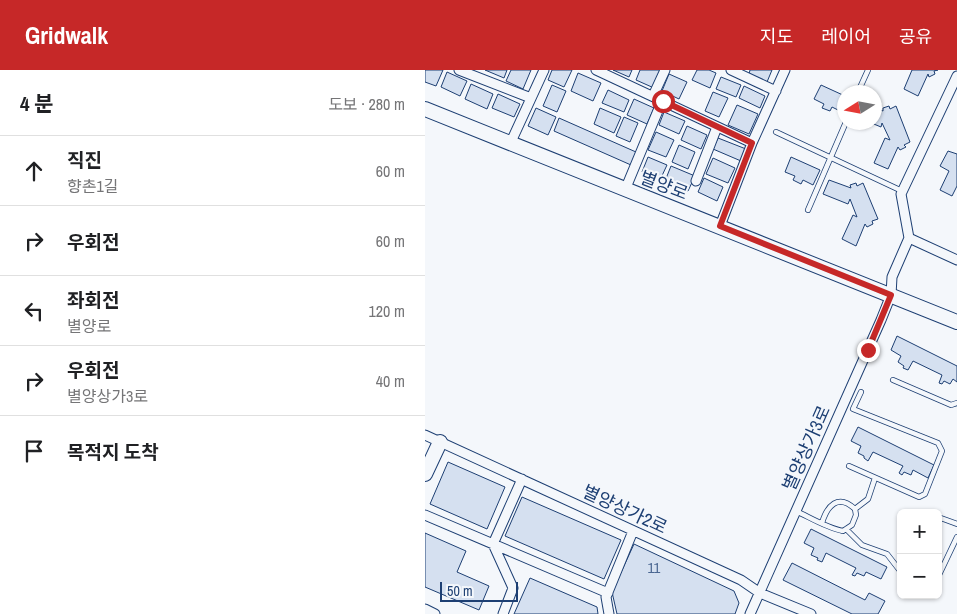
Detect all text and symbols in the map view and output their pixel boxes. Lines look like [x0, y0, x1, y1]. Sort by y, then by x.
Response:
text: Gridwalk [25, 19, 108, 51]
text: 지도 [760, 24, 793, 49]
text: 레이어 [821, 24, 871, 49]
text: 공유 [899, 24, 932, 49]
north arrow [837, 85, 882, 130]
text: 4 분 [20, 89, 54, 118]
route start [652, 90, 675, 113]
text: 도보 · 280 m [328, 93, 405, 115]
text: 직진 [67, 147, 102, 173]
icon: ahead [20, 157, 48, 185]
text: 60 m [376, 160, 405, 182]
street label: 별양로 [636, 164, 692, 206]
text: 향촌1길 [67, 175, 118, 197]
icon: right [20, 227, 48, 255]
text: 우회전 [67, 229, 119, 255]
text: 60 m [376, 230, 405, 252]
text: 좌회전 [67, 287, 119, 313]
icon: left [20, 297, 48, 325]
text: 120 m [369, 300, 405, 322]
text: 별양로 [67, 315, 111, 337]
route end [857, 339, 880, 362]
text: 우회전 [67, 357, 119, 383]
icon: right [20, 367, 48, 395]
text: 40 m [376, 370, 405, 392]
text: 별양상가3로 [67, 385, 148, 407]
street label: 별양상가3로 [776, 401, 836, 495]
icon: arrive [20, 437, 48, 465]
text: 목적지 도착 [67, 439, 159, 465]
street label: 별양상가2로 [578, 478, 672, 540]
map controls [897, 509, 942, 599]
button: + [897, 509, 942, 554]
button: − [897, 554, 942, 599]
house number: 11 [648, 557, 661, 578]
scale bar [440, 579, 517, 602]
text: 50 m [447, 582, 473, 600]

